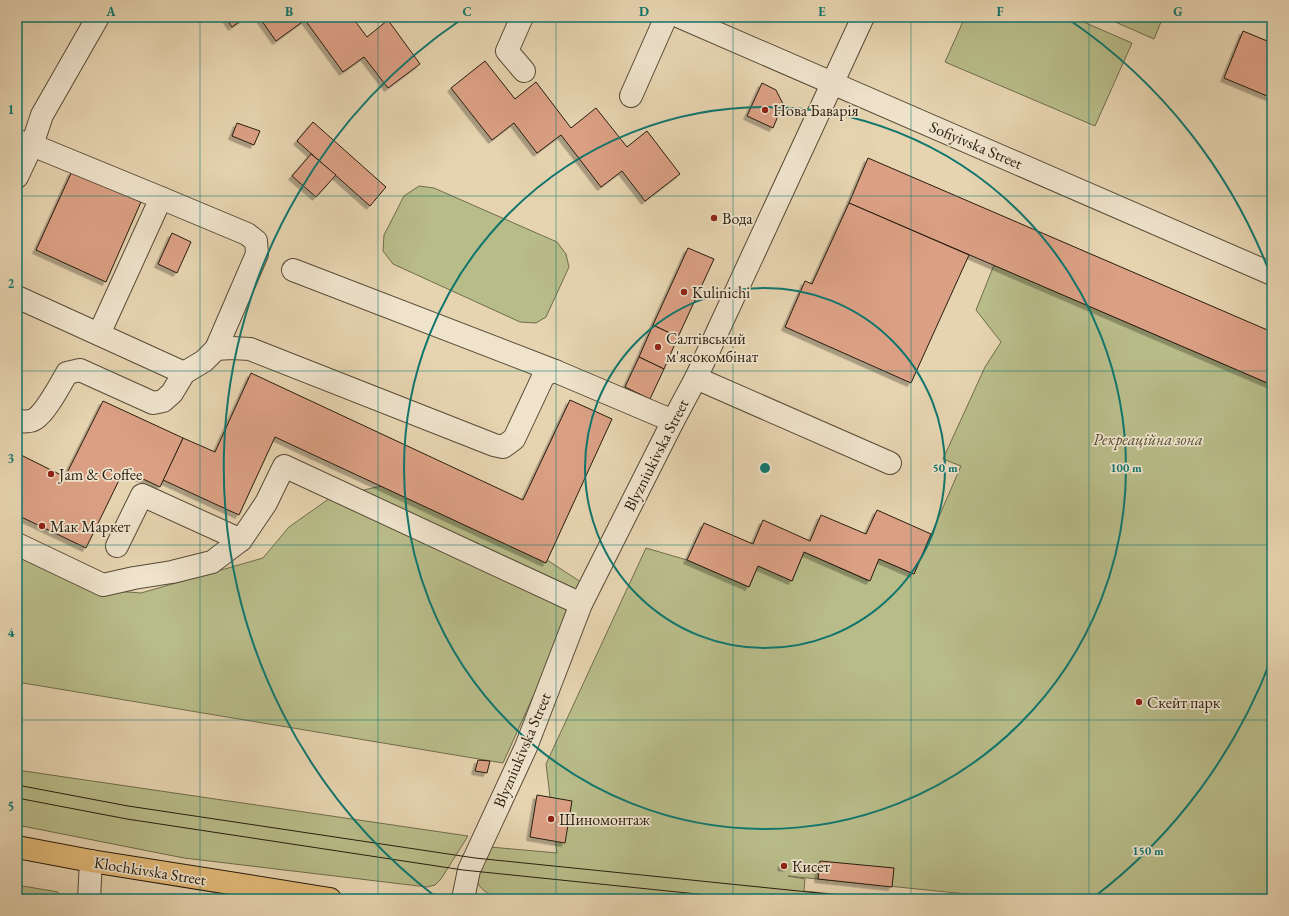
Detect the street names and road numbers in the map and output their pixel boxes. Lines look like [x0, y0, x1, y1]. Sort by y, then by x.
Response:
street label: Sofiyivska Street [926, 116, 1026, 174]
street label: Blyzniukivska Street [619, 395, 693, 515]
street label: Blyzniukivska Street [488, 689, 556, 811]
street label: Klochkivska Street [92, 852, 208, 890]

